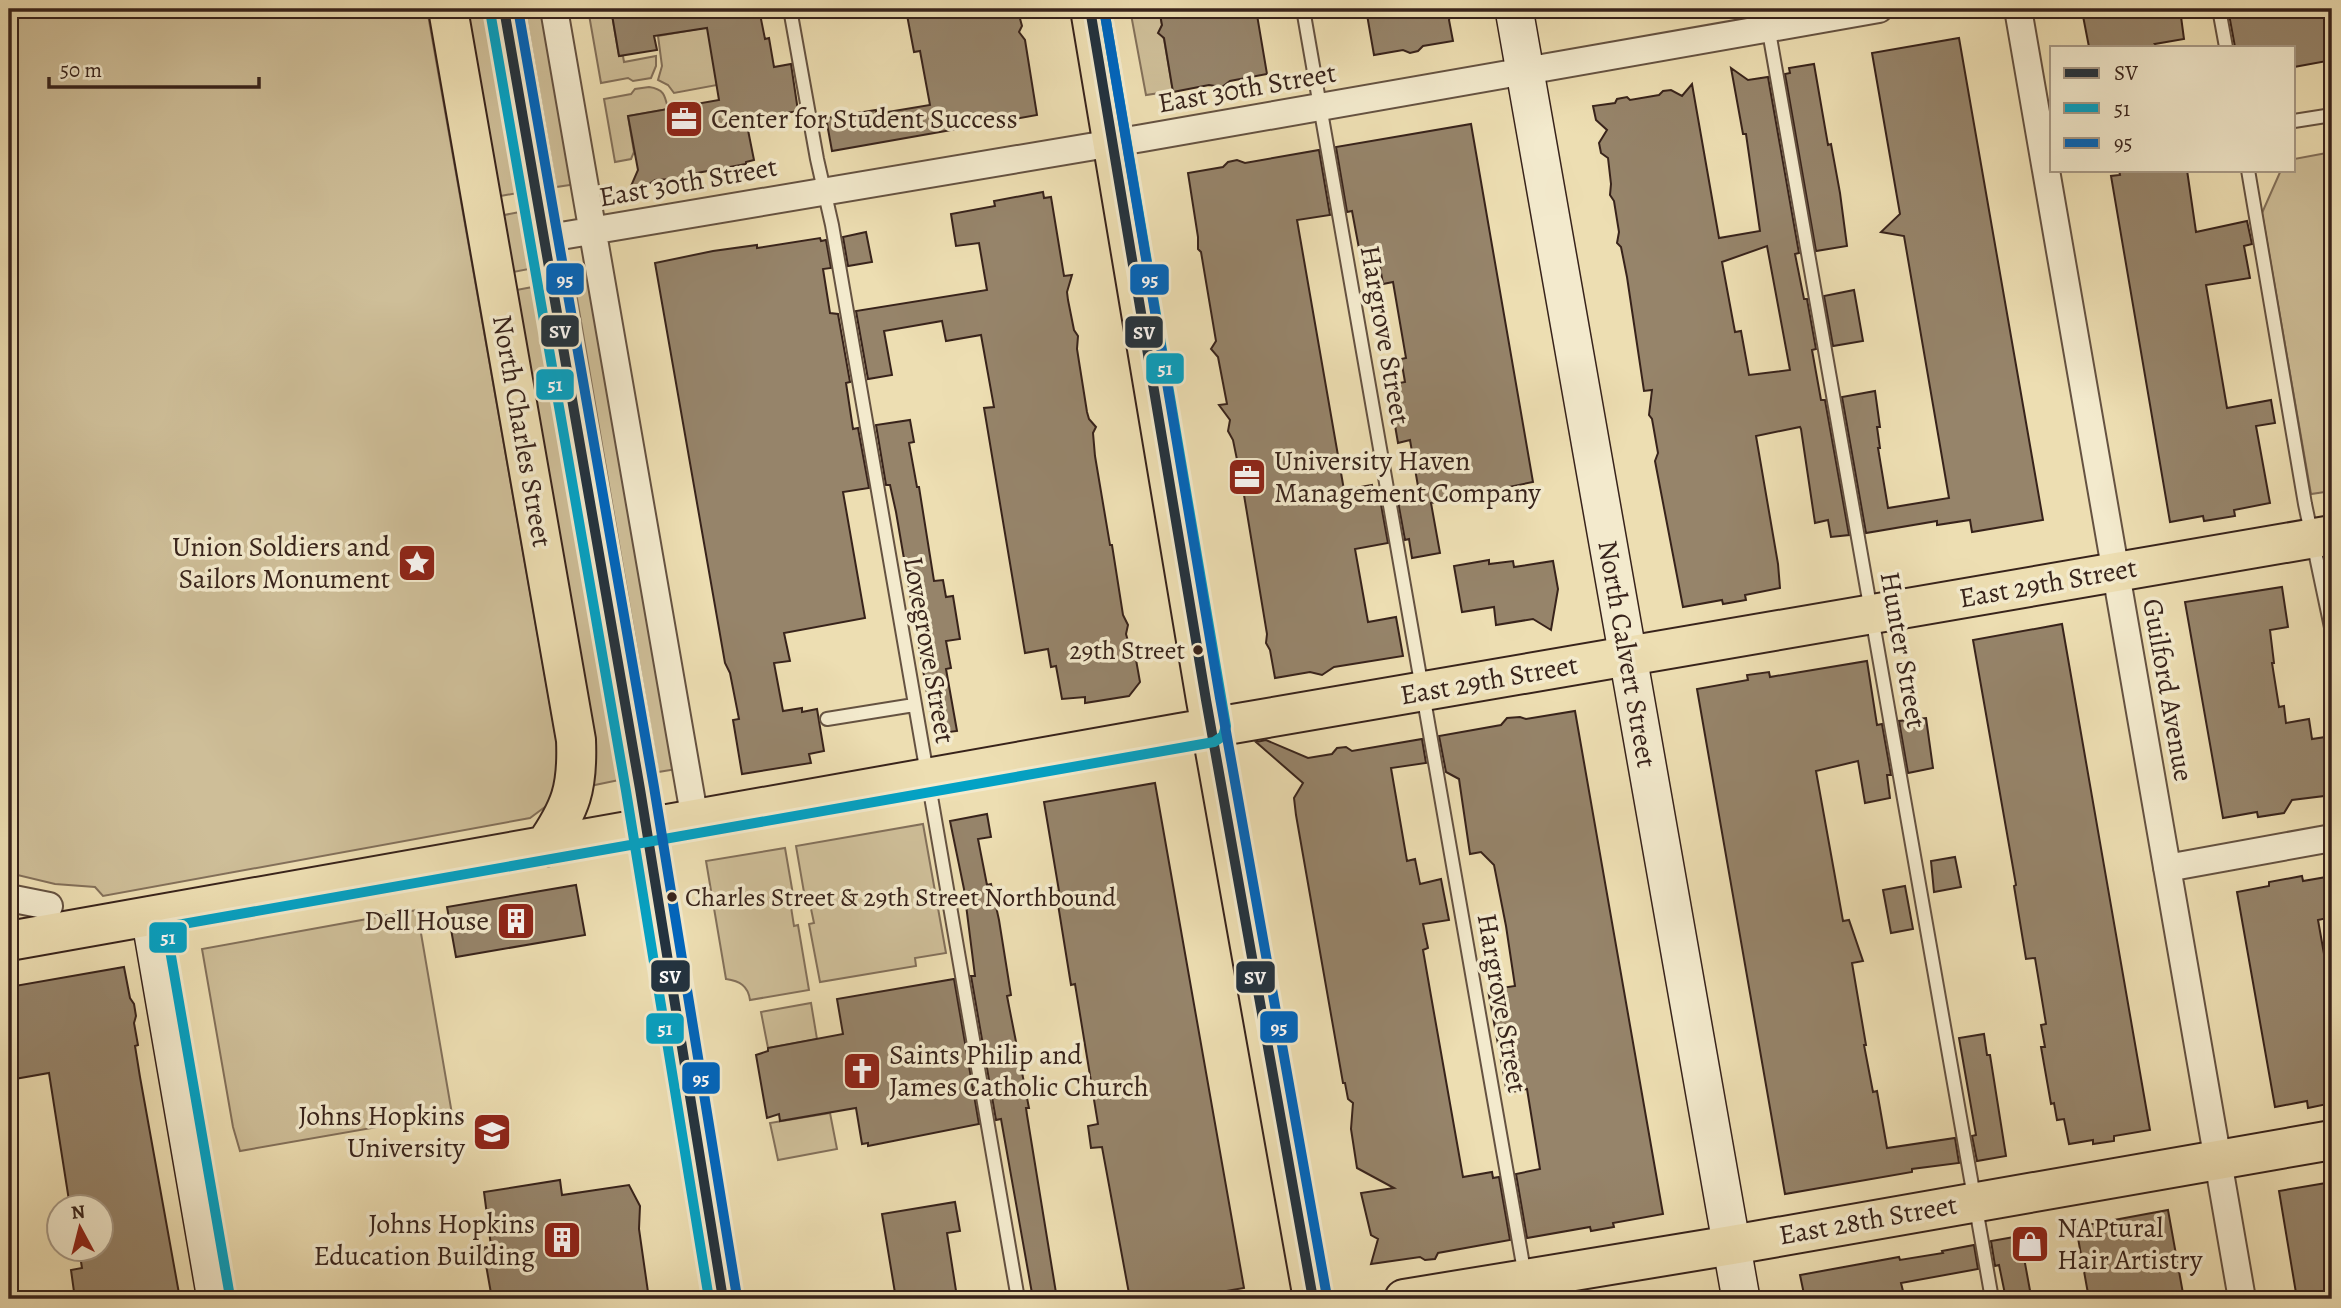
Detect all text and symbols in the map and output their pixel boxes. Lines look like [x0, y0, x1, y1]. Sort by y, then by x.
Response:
scale bar [49, 46, 259, 90]
legend [2050, 46, 2296, 172]
street label: East 30th Street [1155, 54, 1339, 122]
text: 50 m [60, 56, 102, 84]
text: SV [2114, 59, 2138, 87]
text: 51 [2114, 95, 2130, 123]
office icon: Center for Student Success [663, 98, 705, 140]
place label: Center for Student Success [711, 100, 1018, 138]
text: 95 [2114, 129, 2133, 157]
street label: East 30th Street [596, 148, 780, 216]
street label: Hargrove Street [1351, 242, 1419, 428]
line badge: 95 [545, 262, 585, 296]
line badge: 95 [1129, 263, 1170, 296]
text: 95 [557, 267, 573, 293]
text: 95 [1142, 267, 1158, 293]
street label: North Charles Street [483, 312, 561, 550]
line badge: SV [540, 314, 580, 348]
line badge: SV [1124, 315, 1164, 349]
text: SV [549, 319, 571, 345]
text: SV [1133, 320, 1155, 346]
line badge: 51 [1145, 352, 1185, 385]
text: 51 [1158, 356, 1173, 382]
line badge: 51 [535, 368, 575, 401]
text: 51 [548, 372, 563, 398]
place label: University Haven Management Company [1274, 442, 1541, 512]
office icon: University Haven Management Company [1226, 456, 1268, 498]
place label: Union Soldiers and Sailors Monument [172, 528, 391, 598]
street label: North Calvert Street [1588, 537, 1666, 771]
place icon: Union Soldiers and Sailors Monument [396, 542, 438, 584]
street label: East 29th Street [1956, 549, 2140, 617]
street label: Lovegrove Street [894, 554, 964, 746]
street label: Hunter Street [1871, 569, 1935, 731]
street label: Guilford Avenue [2133, 596, 2203, 784]
place label: 29th Street [1069, 633, 1185, 668]
marker: 29th Street [1191, 643, 1205, 657]
street label: East 29th Street [1397, 646, 1581, 714]
place label: Charles Street & 29th Street Northbound [685, 880, 1116, 915]
marker: Charles Street & 29th Street Northbound [665, 890, 679, 904]
building icon: Dell House [495, 900, 537, 942]
place label: Dell House [364, 902, 489, 940]
street label: Hargrove Street [1468, 910, 1536, 1096]
line badge: 51 [148, 921, 188, 954]
text: 51 [161, 925, 176, 951]
line badge: SV [650, 959, 691, 993]
line badge: SV [1235, 960, 1276, 994]
text: SV [659, 964, 681, 990]
text: SV [1244, 965, 1266, 991]
line badge: 95 [1259, 1010, 1299, 1044]
line badge: 51 [645, 1012, 685, 1045]
text: 95 [1271, 1015, 1287, 1041]
text: 51 [658, 1016, 673, 1042]
place label: Saints Philip and James Catholic Church [889, 1036, 1149, 1106]
church icon: Saints Philip and James Catholic Church [841, 1050, 883, 1092]
line badge: 95 [681, 1061, 721, 1095]
text: 95 [693, 1066, 709, 1092]
place label: Johns Hopkins University [298, 1097, 465, 1167]
school or university icon: Johns Hopkins University [471, 1111, 513, 1153]
street label: East 28th Street [1776, 1186, 1960, 1254]
north arrow [46, 1192, 116, 1262]
text: N [70, 1198, 87, 1226]
place label: Johns Hopkins Education Building [313, 1205, 535, 1275]
place label: NAPtural Hair Artistry [2057, 1209, 2203, 1279]
building icon: Johns Hopkins Education Building [541, 1219, 583, 1261]
shop icon: NAPtural Hair Artistry [2009, 1223, 2051, 1265]

